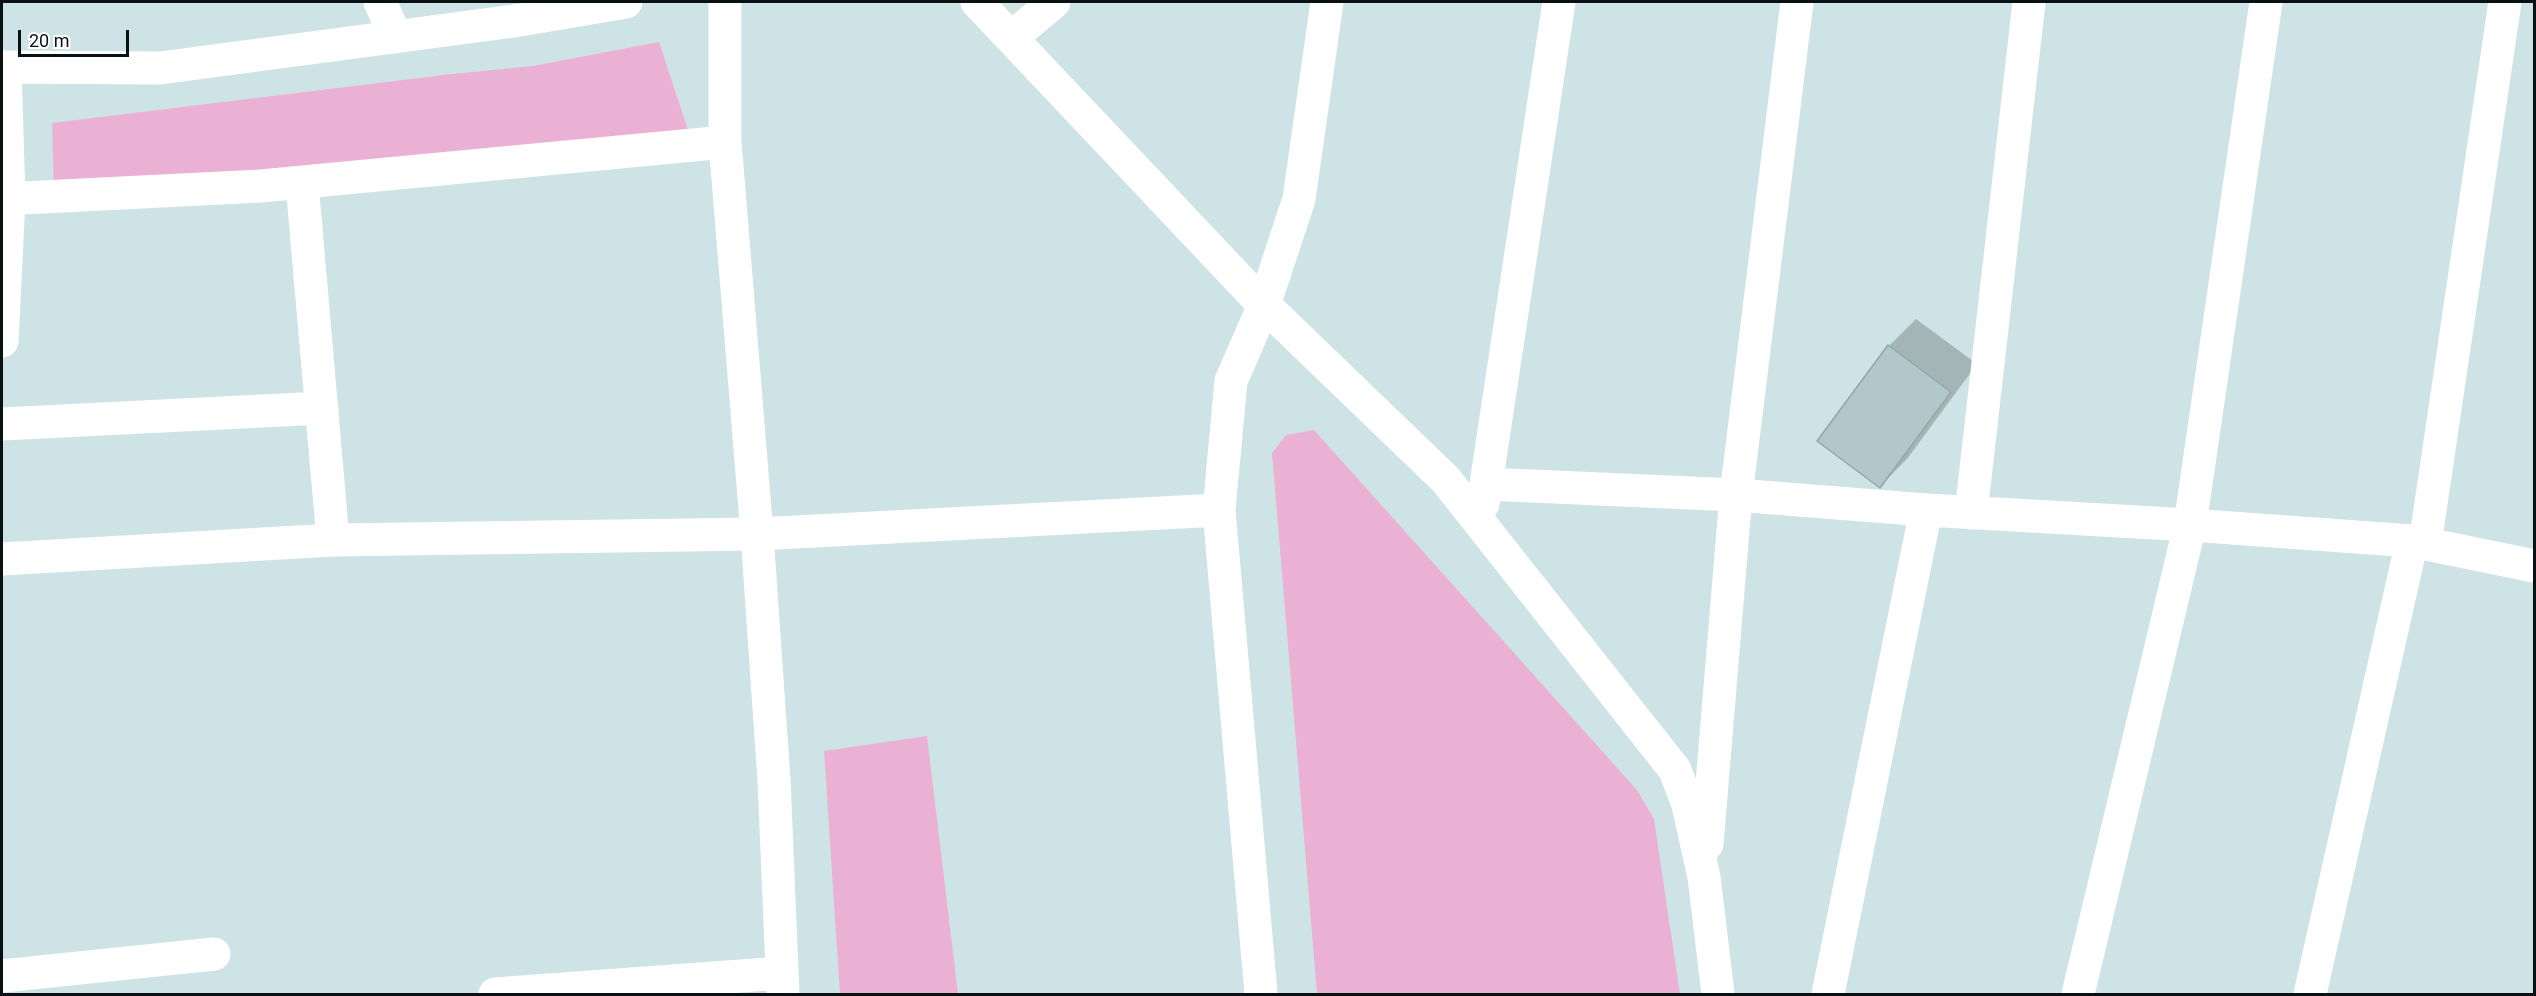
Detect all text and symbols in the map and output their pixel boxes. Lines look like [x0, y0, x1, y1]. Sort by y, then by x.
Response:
scale bar [21, 18, 132, 56]
text: 20 m [29, 30, 69, 51]

